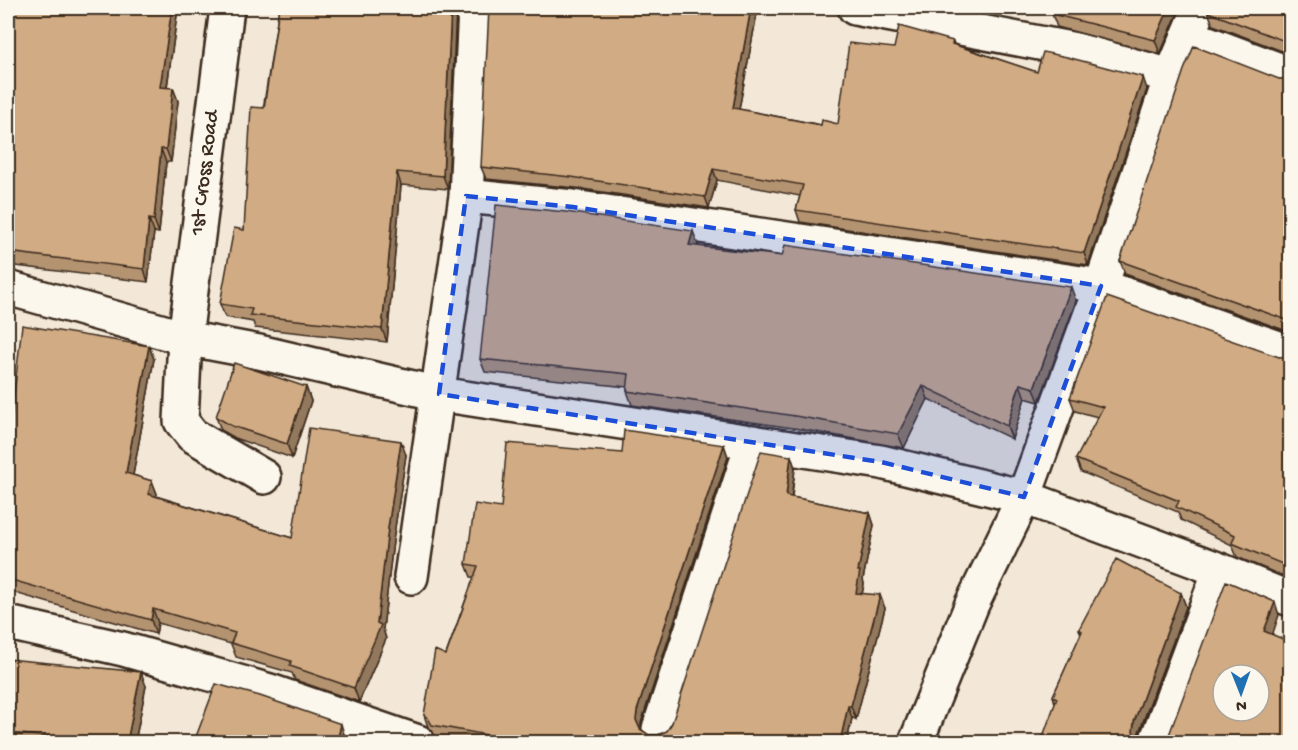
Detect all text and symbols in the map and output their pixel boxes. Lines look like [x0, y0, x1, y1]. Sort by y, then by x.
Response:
street label: 1st Cross Road [186, 107, 226, 238]
north arrow [1211, 663, 1271, 723]
text: N [1235, 695, 1247, 714]

